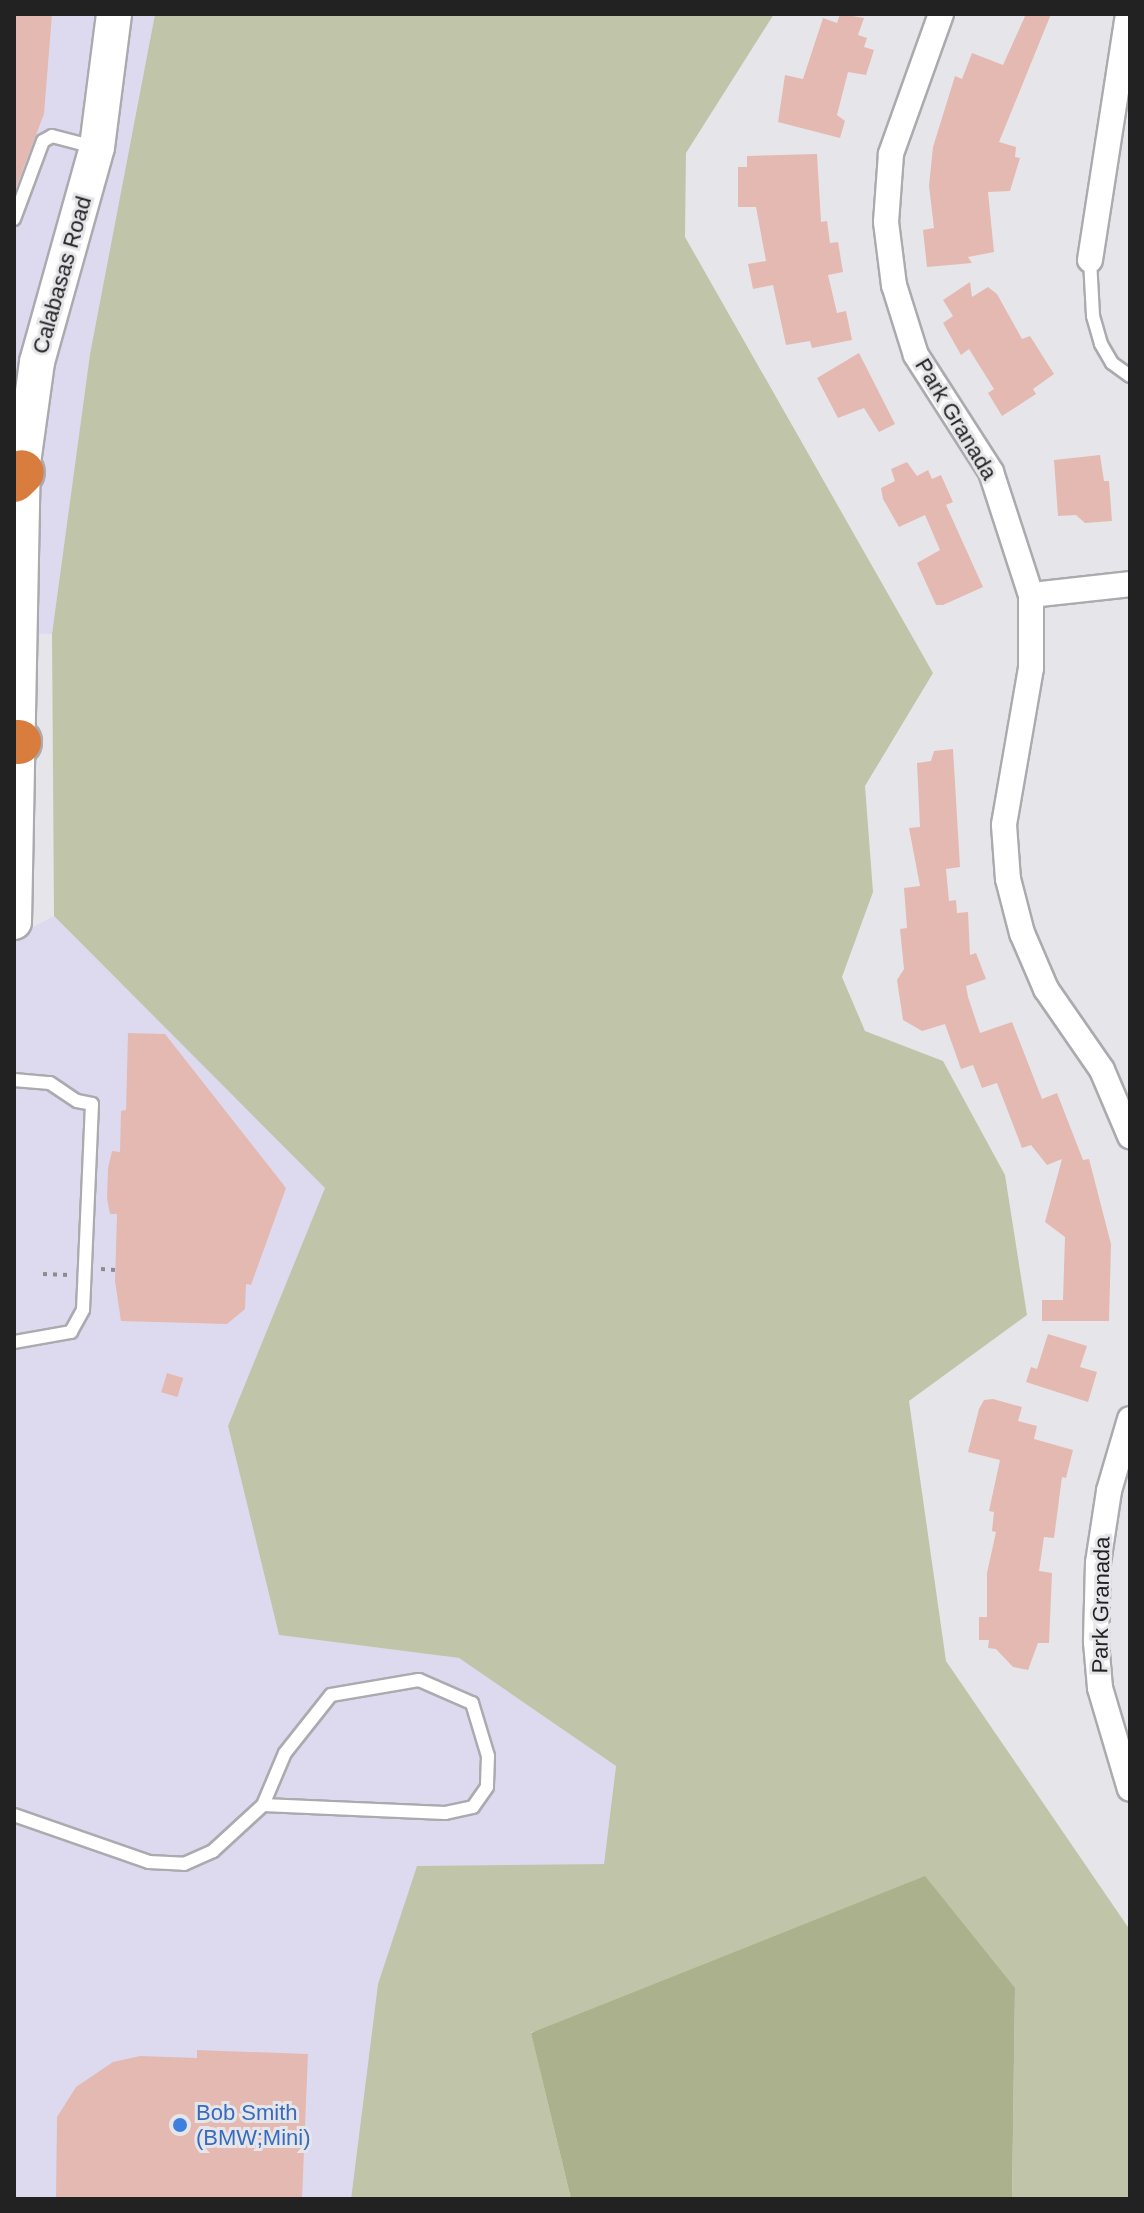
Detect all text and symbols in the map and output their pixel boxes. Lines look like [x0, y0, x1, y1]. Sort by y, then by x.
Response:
street label: Calabasas Road [27, 193, 97, 357]
street label: Park Granada [909, 354, 1003, 484]
street label: Park Granada [1087, 1536, 1115, 1674]
place label: Bob Smith (BMW;Mini) [196, 2099, 310, 2150]
marker: Bob Smith (BMW;Mini) [171, 2116, 189, 2134]

